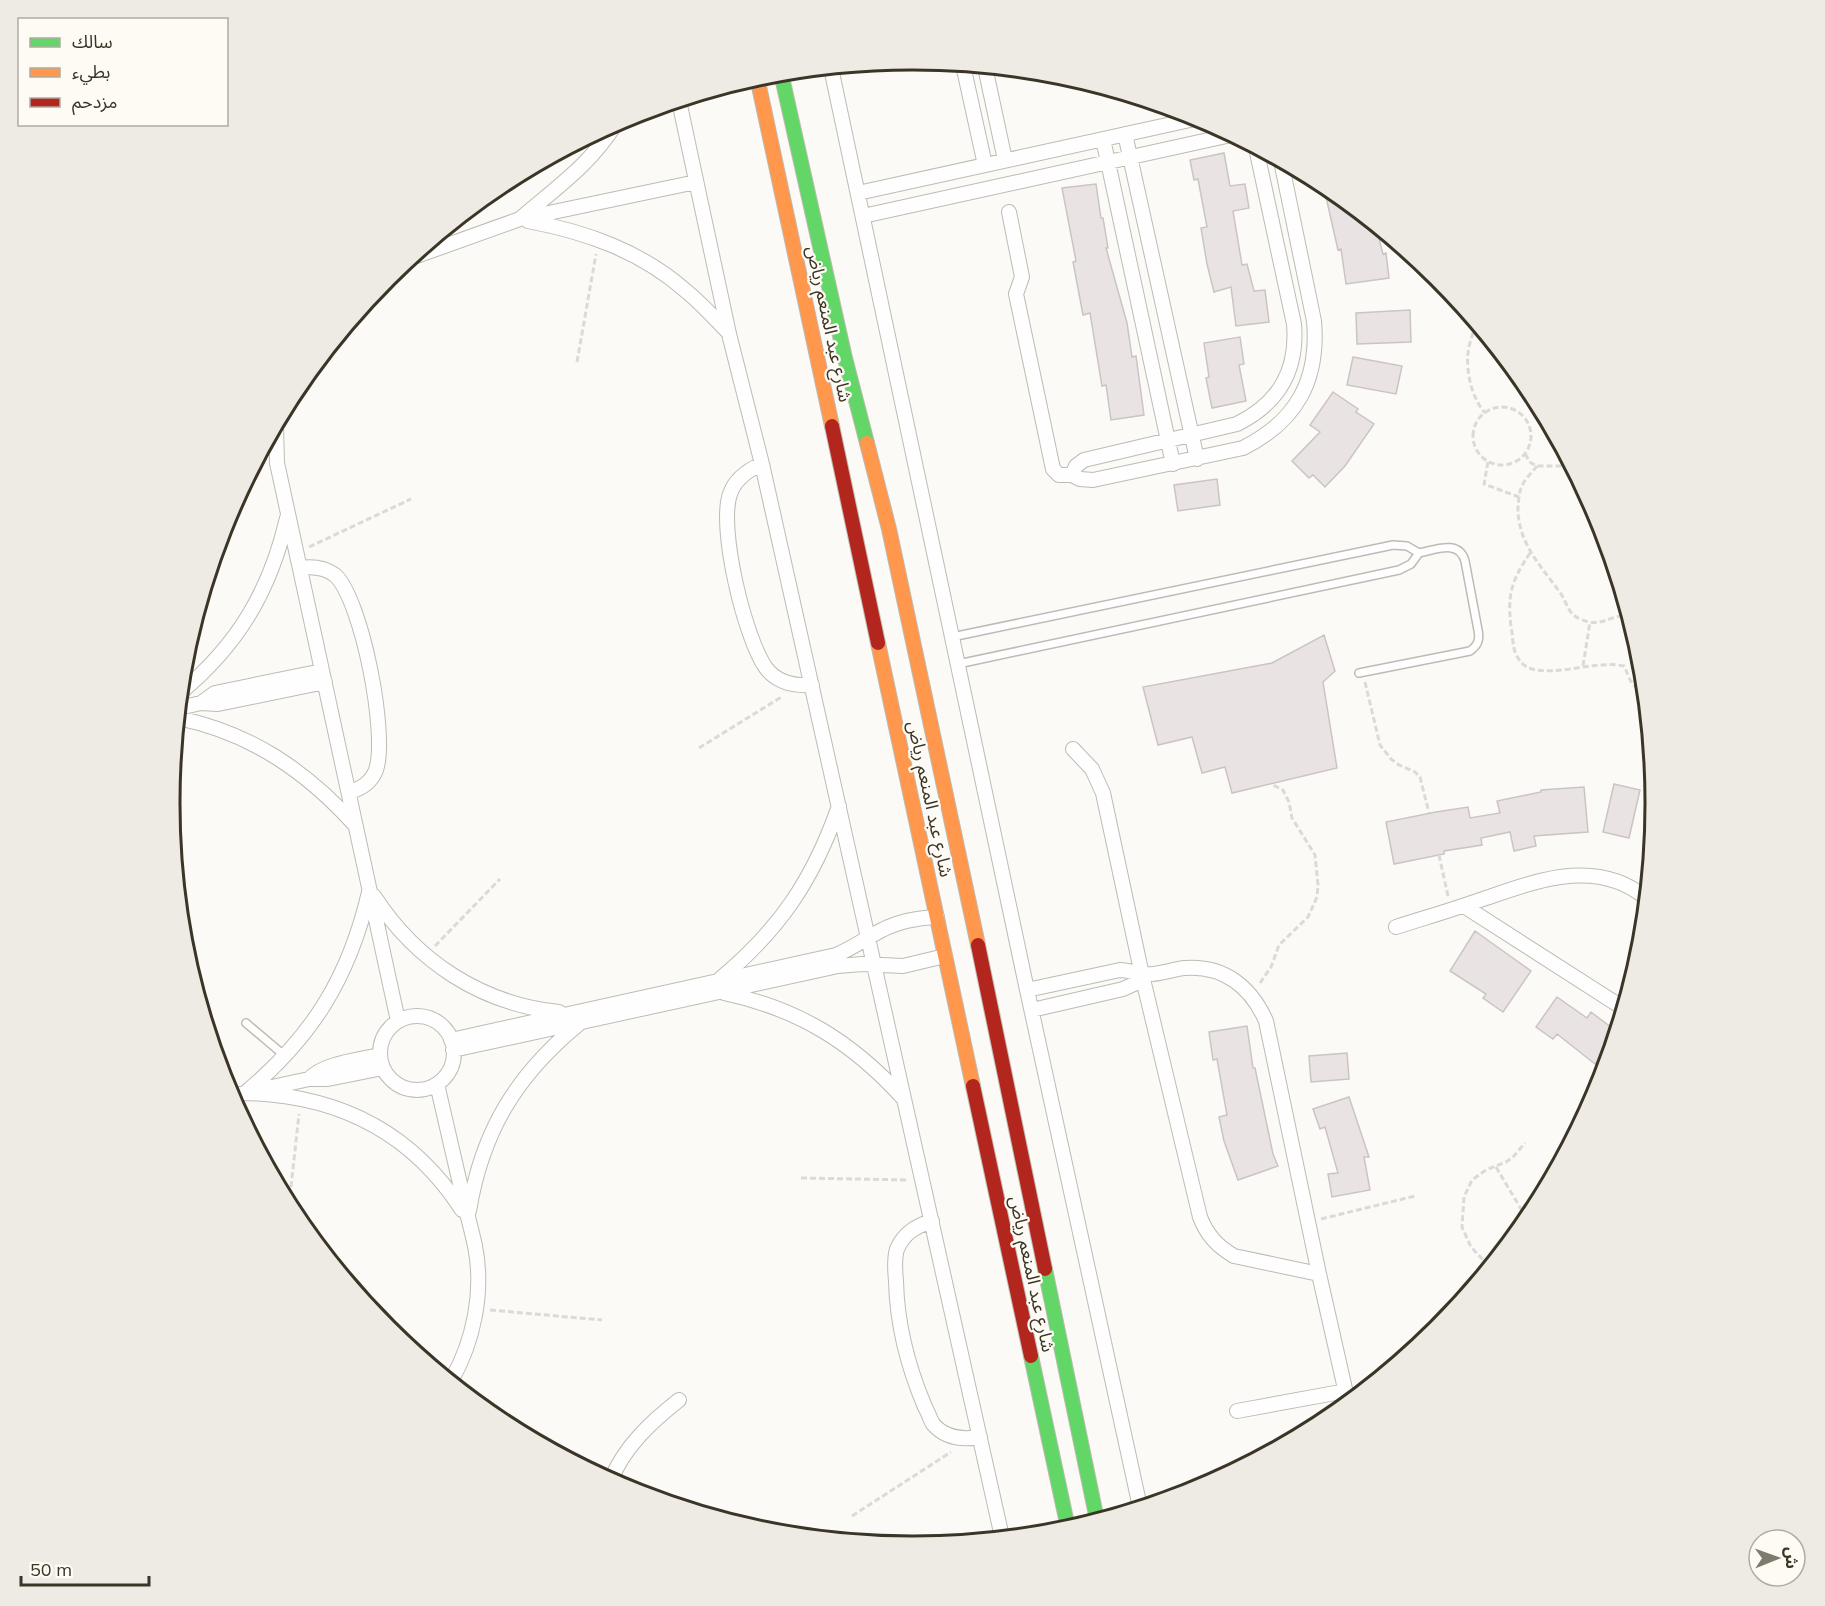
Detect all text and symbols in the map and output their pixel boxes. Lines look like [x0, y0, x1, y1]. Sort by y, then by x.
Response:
legend [18, 18, 228, 126]
text: سالك [72, 30, 113, 53]
text: بطيء [72, 60, 110, 85]
text: مزدحم [72, 90, 117, 115]
street label: شارع عبد المنعم رياض [799, 244, 857, 405]
street label: شارع عبد المنعم رياض [900, 719, 958, 880]
street label: شارع عبد المنعم رياض [1002, 1194, 1060, 1355]
north arrow [1747, 1528, 1807, 1588]
text: ش [1782, 1547, 1802, 1569]
scale bar [21, 1549, 148, 1587]
text: 50 m [30, 1558, 72, 1581]

